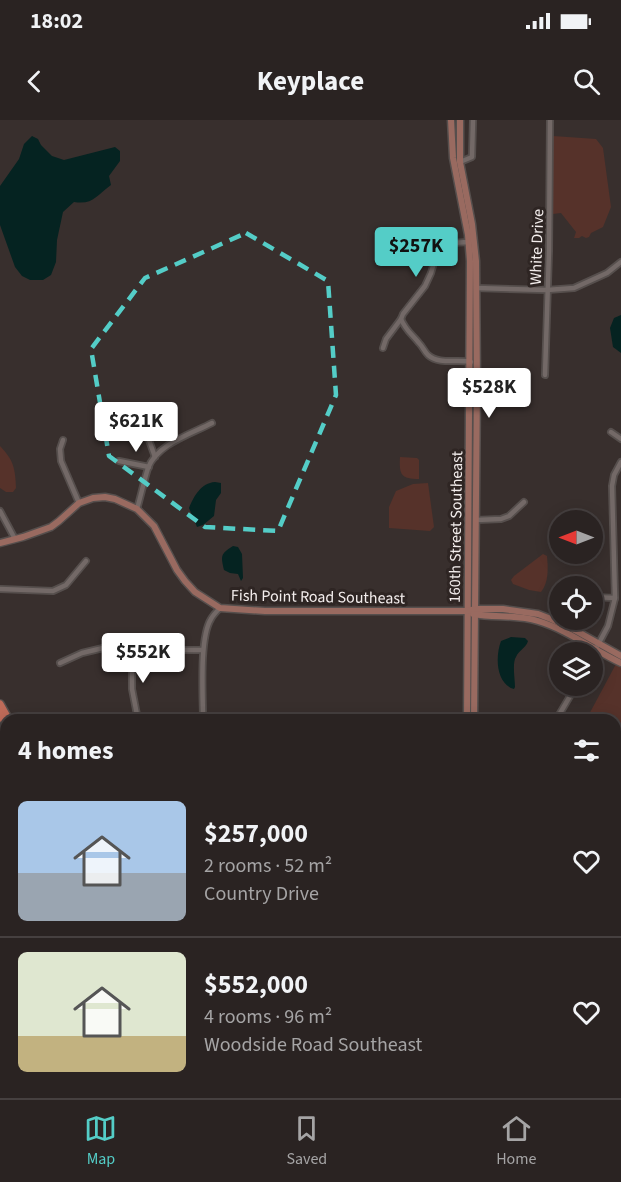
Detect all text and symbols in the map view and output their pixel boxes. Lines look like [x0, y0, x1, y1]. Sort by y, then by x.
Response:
text: 18:02 [30, 5, 83, 37]
text: Keyplace [257, 62, 364, 101]
icon: back [18, 65, 51, 98]
icon: search [570, 65, 603, 98]
street label: White Drive [525, 209, 549, 286]
pin: $257K [374, 227, 458, 278]
text: $257K [389, 232, 443, 260]
pin: $528K [447, 368, 531, 419]
text: $528K [462, 373, 516, 401]
pin: $621K [94, 402, 178, 453]
text: $621K [109, 407, 163, 435]
street label: 160th Street Southeast [444, 450, 468, 603]
north arrow [549, 510, 603, 564]
map controls [549, 510, 603, 696]
button: locate [549, 576, 603, 630]
street label: Fish Point Road Southeast [231, 584, 406, 610]
pin: $552K [101, 633, 185, 684]
text: $552K [116, 638, 170, 666]
button: layers [549, 642, 603, 696]
text: 4 homes [18, 732, 113, 769]
icon: filters [570, 734, 603, 767]
text: $257,000 [204, 815, 308, 852]
icon: home [66, 825, 138, 897]
icon: heart [570, 845, 603, 878]
text: 2 rooms · 52 m² [204, 852, 332, 880]
text: Country Drive [204, 880, 319, 908]
text: $552,000 [204, 966, 308, 1003]
icon: home [66, 976, 138, 1048]
icon: heart [570, 996, 603, 1029]
text: 4 rooms · 96 m² [204, 1003, 332, 1031]
text: Woodside Road Southeast [204, 1031, 422, 1059]
tab: Map [84, 1112, 117, 1170]
tab: Saved [286, 1112, 327, 1170]
tab: Home [496, 1112, 537, 1170]

